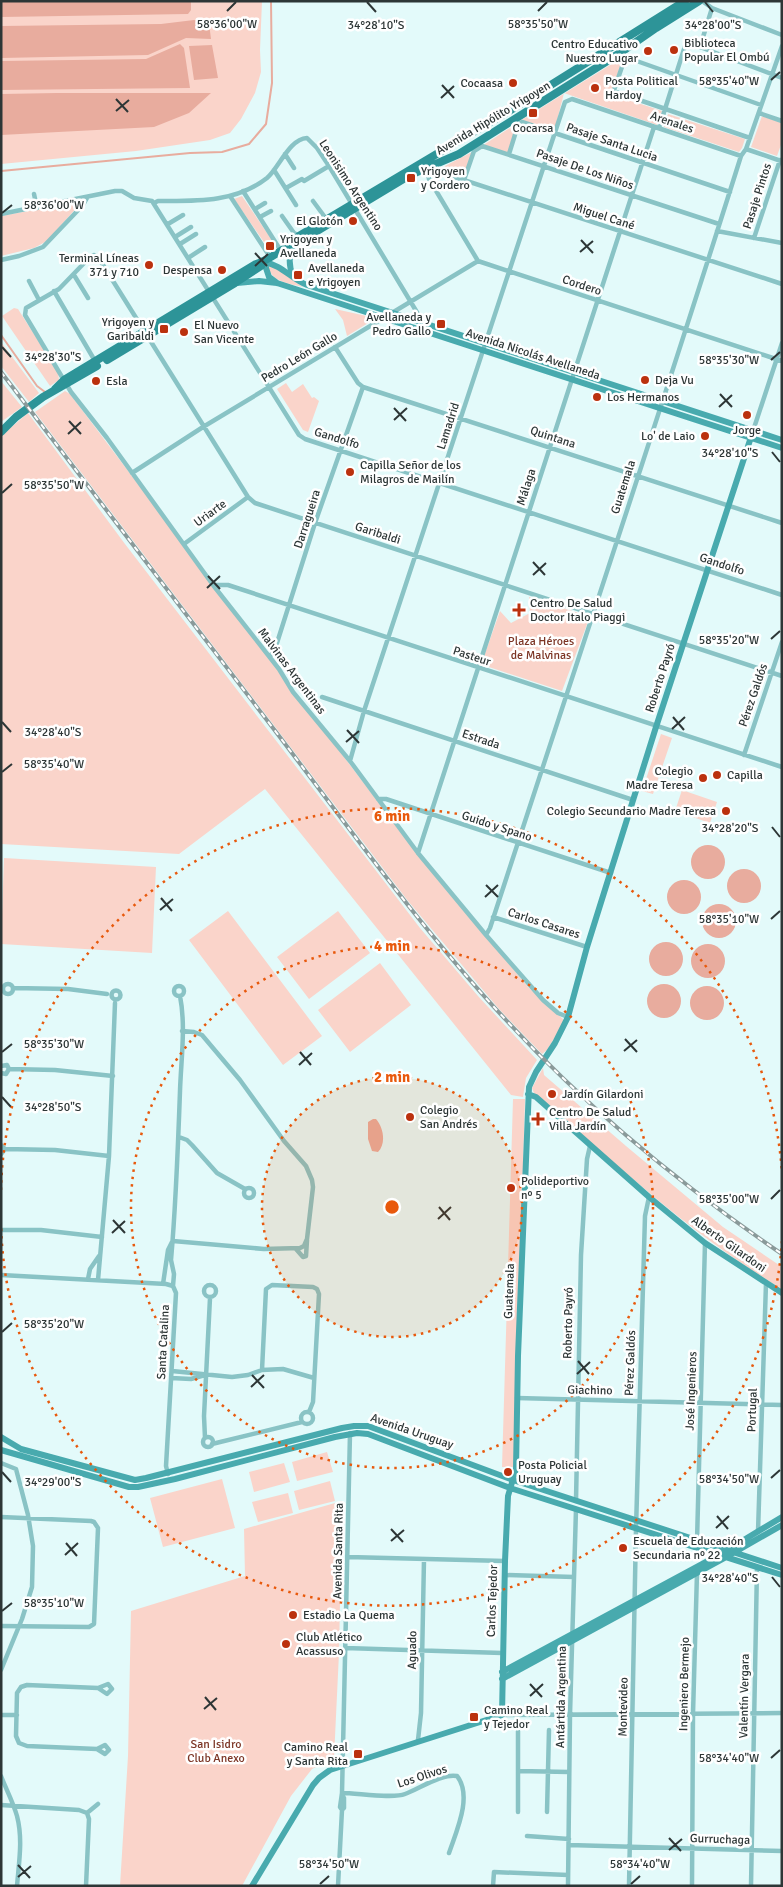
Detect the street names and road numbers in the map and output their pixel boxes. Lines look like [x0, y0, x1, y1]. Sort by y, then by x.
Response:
street label: Avenida Hipólito Yrigoyen [433, 78, 553, 159]
street label: Arenales [648, 108, 695, 137]
street label: Pasaje Santa Lucia [564, 120, 660, 165]
street label: Leonisimo Argentino [315, 137, 386, 234]
street label: Pasaje De Los Niños [534, 146, 635, 193]
street label: Pasaje Pintos [740, 161, 775, 231]
street label: Miguel Cané [571, 199, 636, 233]
street label: Cordero [560, 272, 603, 299]
street label: Avenida Nicolás Avellaneda [464, 326, 602, 383]
street label: Pedro León Gallo [258, 329, 340, 386]
street label: Lamadrid [434, 401, 463, 452]
street label: Quintana [528, 423, 578, 452]
street label: Gandolfo [312, 425, 361, 452]
street label: Guatemala [608, 458, 639, 516]
street label: Málaga [514, 467, 539, 507]
street label: Darragueira [291, 488, 324, 551]
street label: Uriarte [191, 497, 230, 530]
street label: Garibaldi [353, 519, 403, 548]
street label: Gandolfo [697, 550, 746, 579]
street label: Malvinas Argentinas [254, 625, 329, 717]
street label: Roberto Payró [642, 642, 679, 715]
street label: Pasteur [451, 643, 493, 670]
street label: Pérez Galdós [736, 662, 771, 729]
street label: Estrada [460, 726, 502, 753]
street label: Guido y Spano [460, 808, 534, 845]
street label: Carlos Casares [506, 905, 582, 942]
street label: Alberto Gilardoni [688, 1213, 769, 1276]
street label: Guatemala [501, 1263, 518, 1319]
street label: Roberto Payró [560, 1287, 577, 1359]
street label: Santa Catalina [154, 1304, 173, 1380]
street label: Pérez Galdós [622, 1330, 639, 1396]
street label: José Ingenieros [683, 1351, 700, 1431]
street label: Giachino [567, 1383, 613, 1398]
street label: Portugal [744, 1387, 761, 1432]
street label: Avenida Uruguay [368, 1410, 456, 1453]
street label: Avenida Santa Rita [330, 1503, 347, 1599]
street label: Carlos Tejedor [484, 1564, 501, 1637]
street label: Aguado [405, 1630, 420, 1670]
street label: Ingeniero Bermejo [676, 1637, 693, 1731]
street label: Antártida Argentina [553, 1646, 570, 1748]
street label: Valentín Vergara [736, 1654, 753, 1738]
street label: Montevideo [615, 1677, 632, 1737]
street label: Los Olivos [395, 1761, 449, 1792]
street label: Gurruchaga [690, 1831, 750, 1848]

